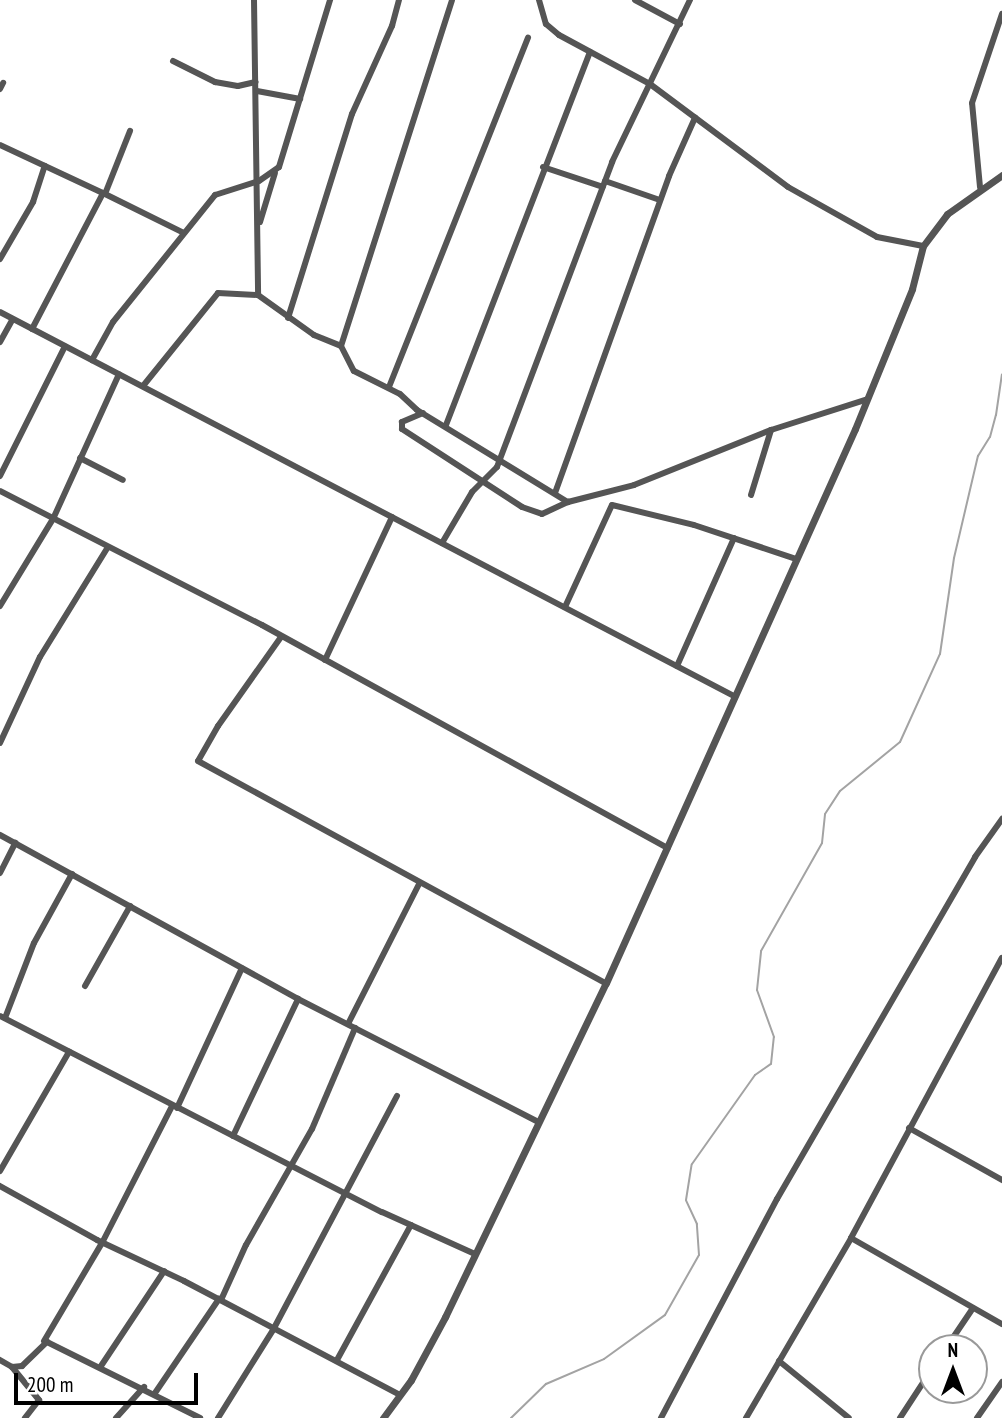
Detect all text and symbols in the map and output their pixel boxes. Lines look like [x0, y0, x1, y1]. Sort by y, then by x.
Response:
north arrow [918, 1334, 988, 1404]
text: N [948, 1338, 958, 1362]
scale bar [18, 1358, 201, 1402]
text: 200 m [27, 1371, 73, 1398]

